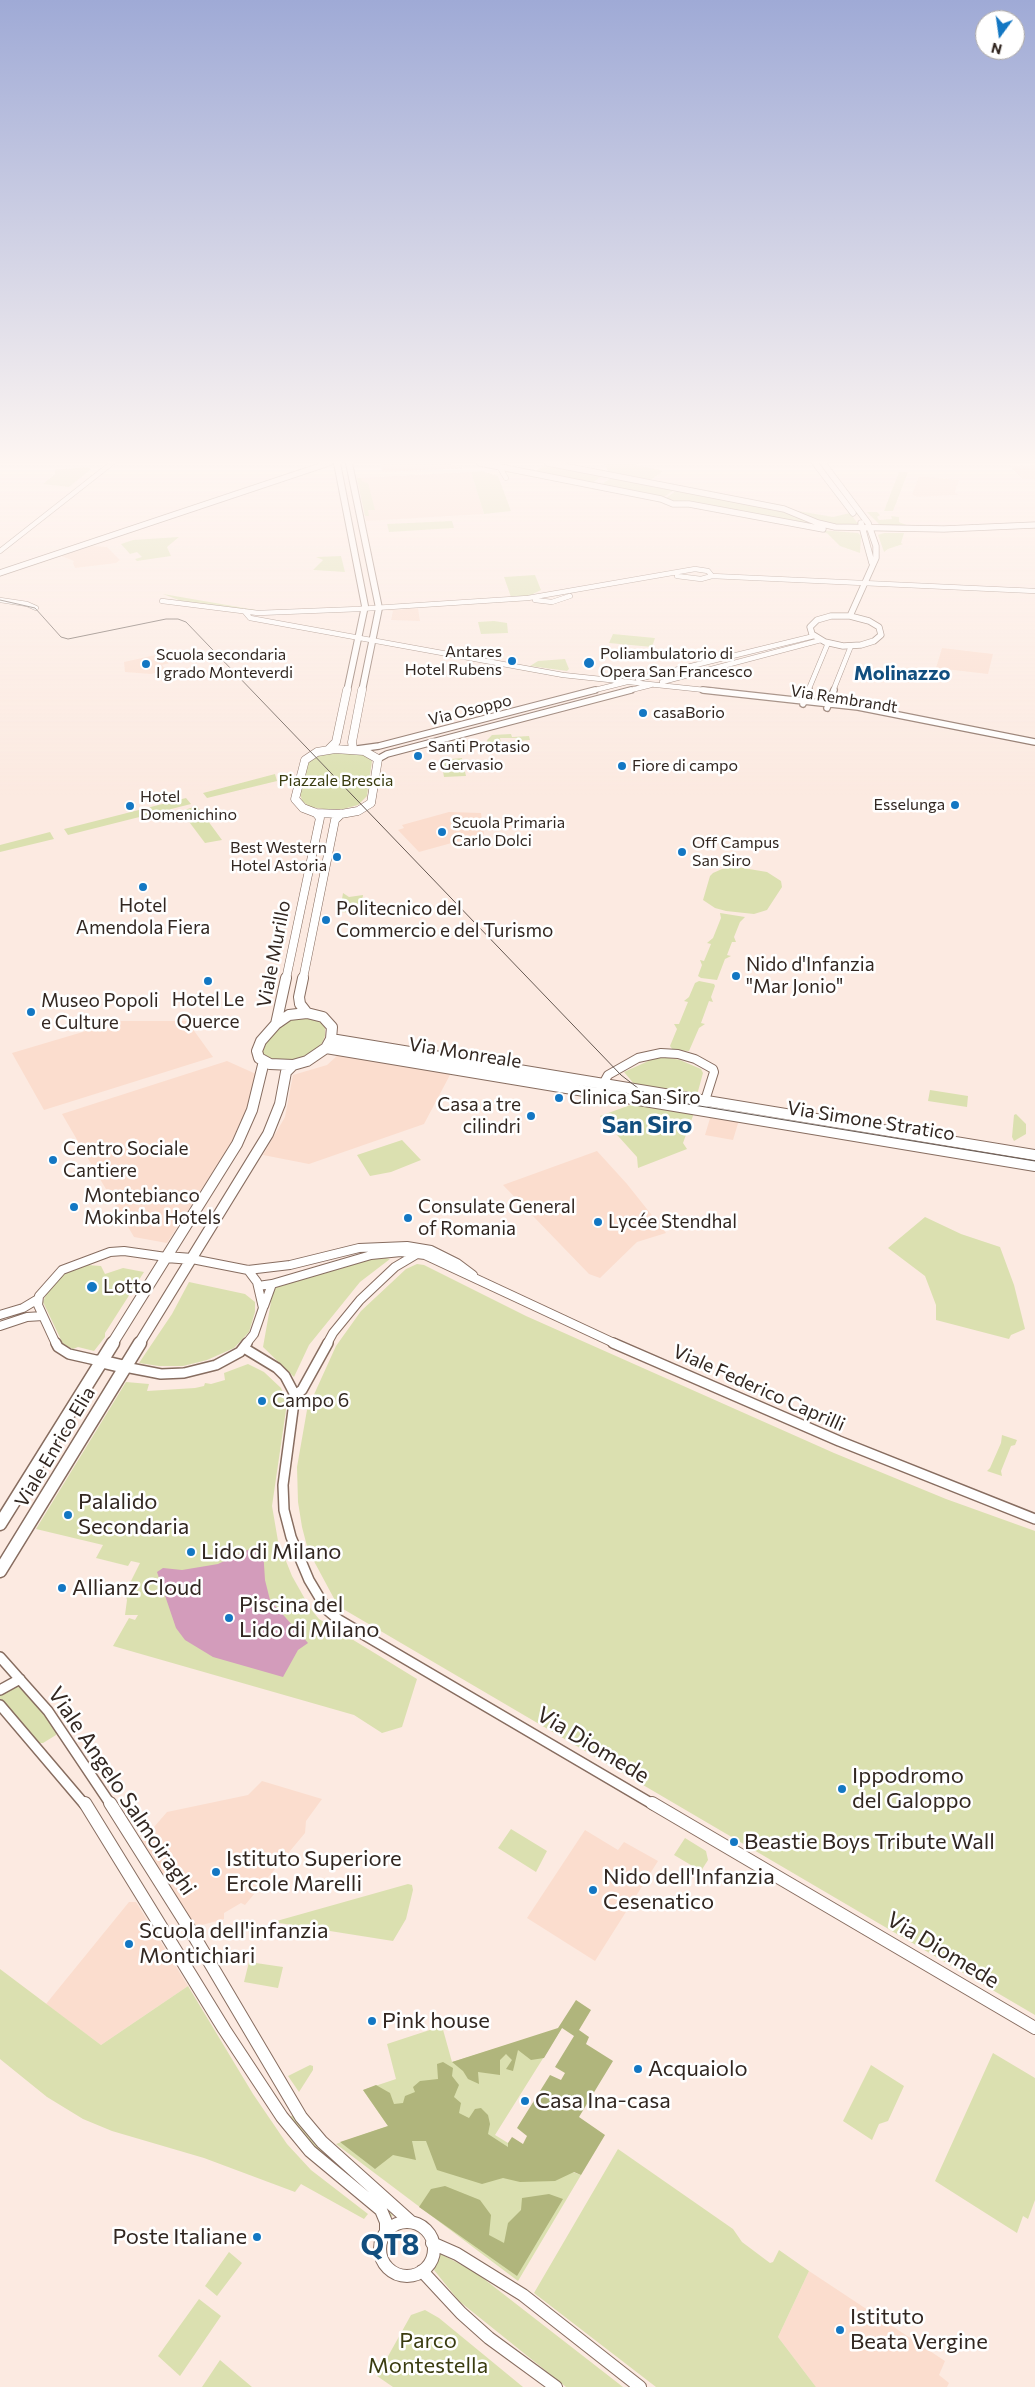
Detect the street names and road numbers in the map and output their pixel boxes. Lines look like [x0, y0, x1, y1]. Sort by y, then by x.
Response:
street label: Via Rembrandt [789, 681, 899, 717]
street label: Via Osoppo [426, 690, 514, 730]
street label: Viale Murillo [252, 899, 296, 1009]
street label: Via Monreale [407, 1033, 523, 1073]
street label: Via Simone Stratico [786, 1096, 956, 1146]
street label: Viale Federico Caprilli [669, 1340, 849, 1436]
street label: Viale Enrico Elia [10, 1383, 100, 1511]
street label: Viale Angelo Salmoiraghi [42, 1682, 202, 1900]
street label: Via Diomede [532, 1701, 654, 1789]
street label: Via Diomede [882, 1906, 1004, 1994]

